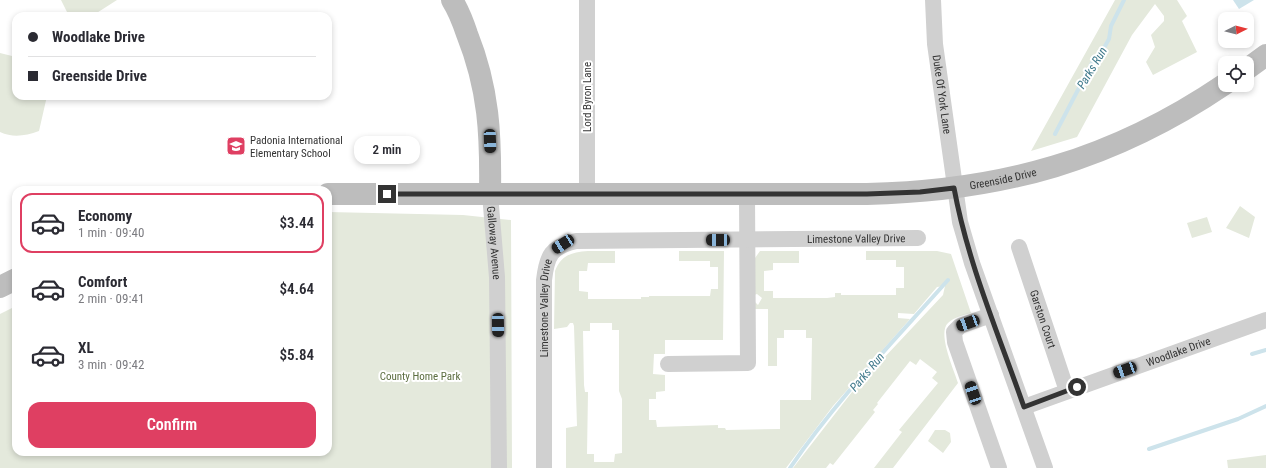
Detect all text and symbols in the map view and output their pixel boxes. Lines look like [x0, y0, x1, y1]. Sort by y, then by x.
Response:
north arrow [1218, 12, 1254, 48]
map controls [1218, 12, 1254, 92]
text: Woodlake Drive [52, 28, 145, 46]
water label: Parks Run [1074, 44, 1110, 91]
street label: Duke Of York Lane [930, 54, 954, 135]
button: locate [1218, 56, 1254, 92]
street label: Lord Byron Lane [581, 62, 594, 132]
text: Greenside Drive [52, 67, 147, 85]
car [484, 129, 496, 153]
place label: Padonia International Elementary School [250, 134, 343, 160]
school or university icon: Padonia International Elementary School [225, 135, 247, 157]
callout: 2 min [354, 136, 420, 164]
text: 2 min [373, 142, 401, 157]
street label: Greenside Drive [969, 165, 1038, 192]
route end [378, 185, 396, 203]
icon: car [30, 205, 66, 241]
street label: Galloway Avenue [485, 206, 504, 280]
text: Economy [78, 207, 132, 225]
text: $3.44 [280, 214, 314, 232]
text: 1 min · 09:40 [78, 225, 144, 240]
car [550, 232, 576, 256]
street label: Limestone Valley Drive [807, 232, 905, 245]
car [706, 234, 730, 246]
street label: Limestone Valley Drive [537, 257, 555, 357]
icon: car [30, 271, 66, 307]
text: Comfort [78, 273, 127, 291]
text: $4.64 [280, 280, 314, 298]
street label: Garston Court [1027, 288, 1059, 350]
text: 2 min · 09:41 [78, 291, 144, 306]
car [492, 313, 504, 337]
car [955, 313, 981, 333]
street label: Woodlake Drive [1145, 334, 1212, 369]
icon: car [30, 337, 66, 373]
text: XL [78, 339, 94, 357]
text: $5.84 [280, 346, 314, 364]
water label: Parks Run [847, 350, 887, 394]
text: 3 min · 09:42 [78, 357, 144, 372]
car [1112, 360, 1138, 380]
park label: County Home Park [380, 370, 460, 383]
route start [1068, 378, 1086, 396]
car [963, 380, 983, 406]
button: Confirm [28, 402, 316, 448]

